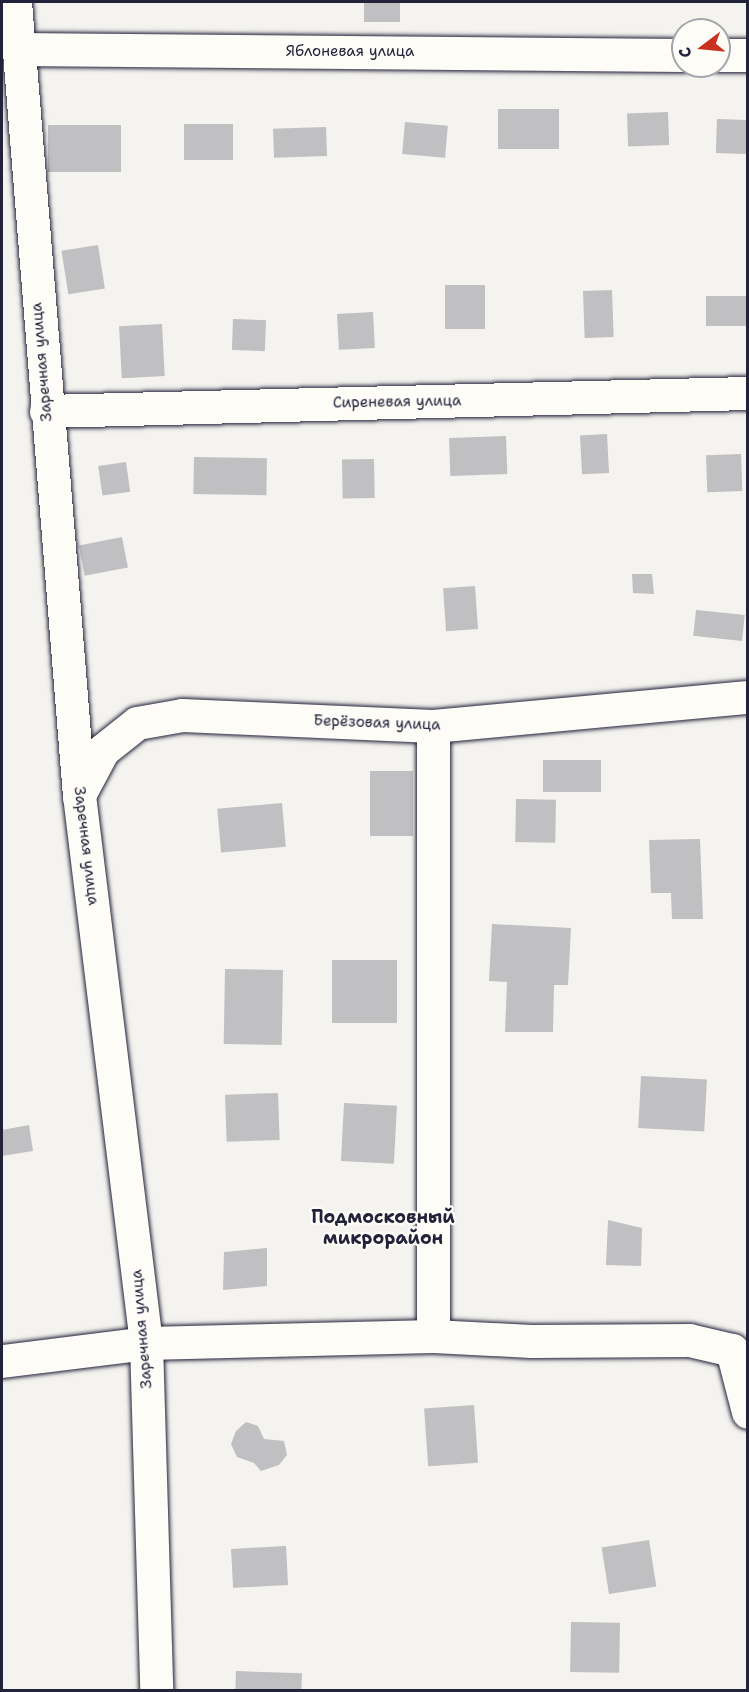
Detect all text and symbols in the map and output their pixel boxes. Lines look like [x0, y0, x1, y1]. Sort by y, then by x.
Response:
north arrow [671, 18, 731, 78]
street label: Яблоневая улица [286, 43, 414, 61]
text: С [674, 45, 697, 60]
street label: Заречная улица [28, 302, 56, 422]
street label: Сиреневая улица [333, 392, 461, 412]
street label: Берёзовая улица [313, 712, 441, 734]
street label: Заречная улица [70, 786, 102, 906]
district label: Подмосковный микрорайон [311, 1207, 455, 1250]
street label: Заречная улица [128, 1269, 156, 1389]

